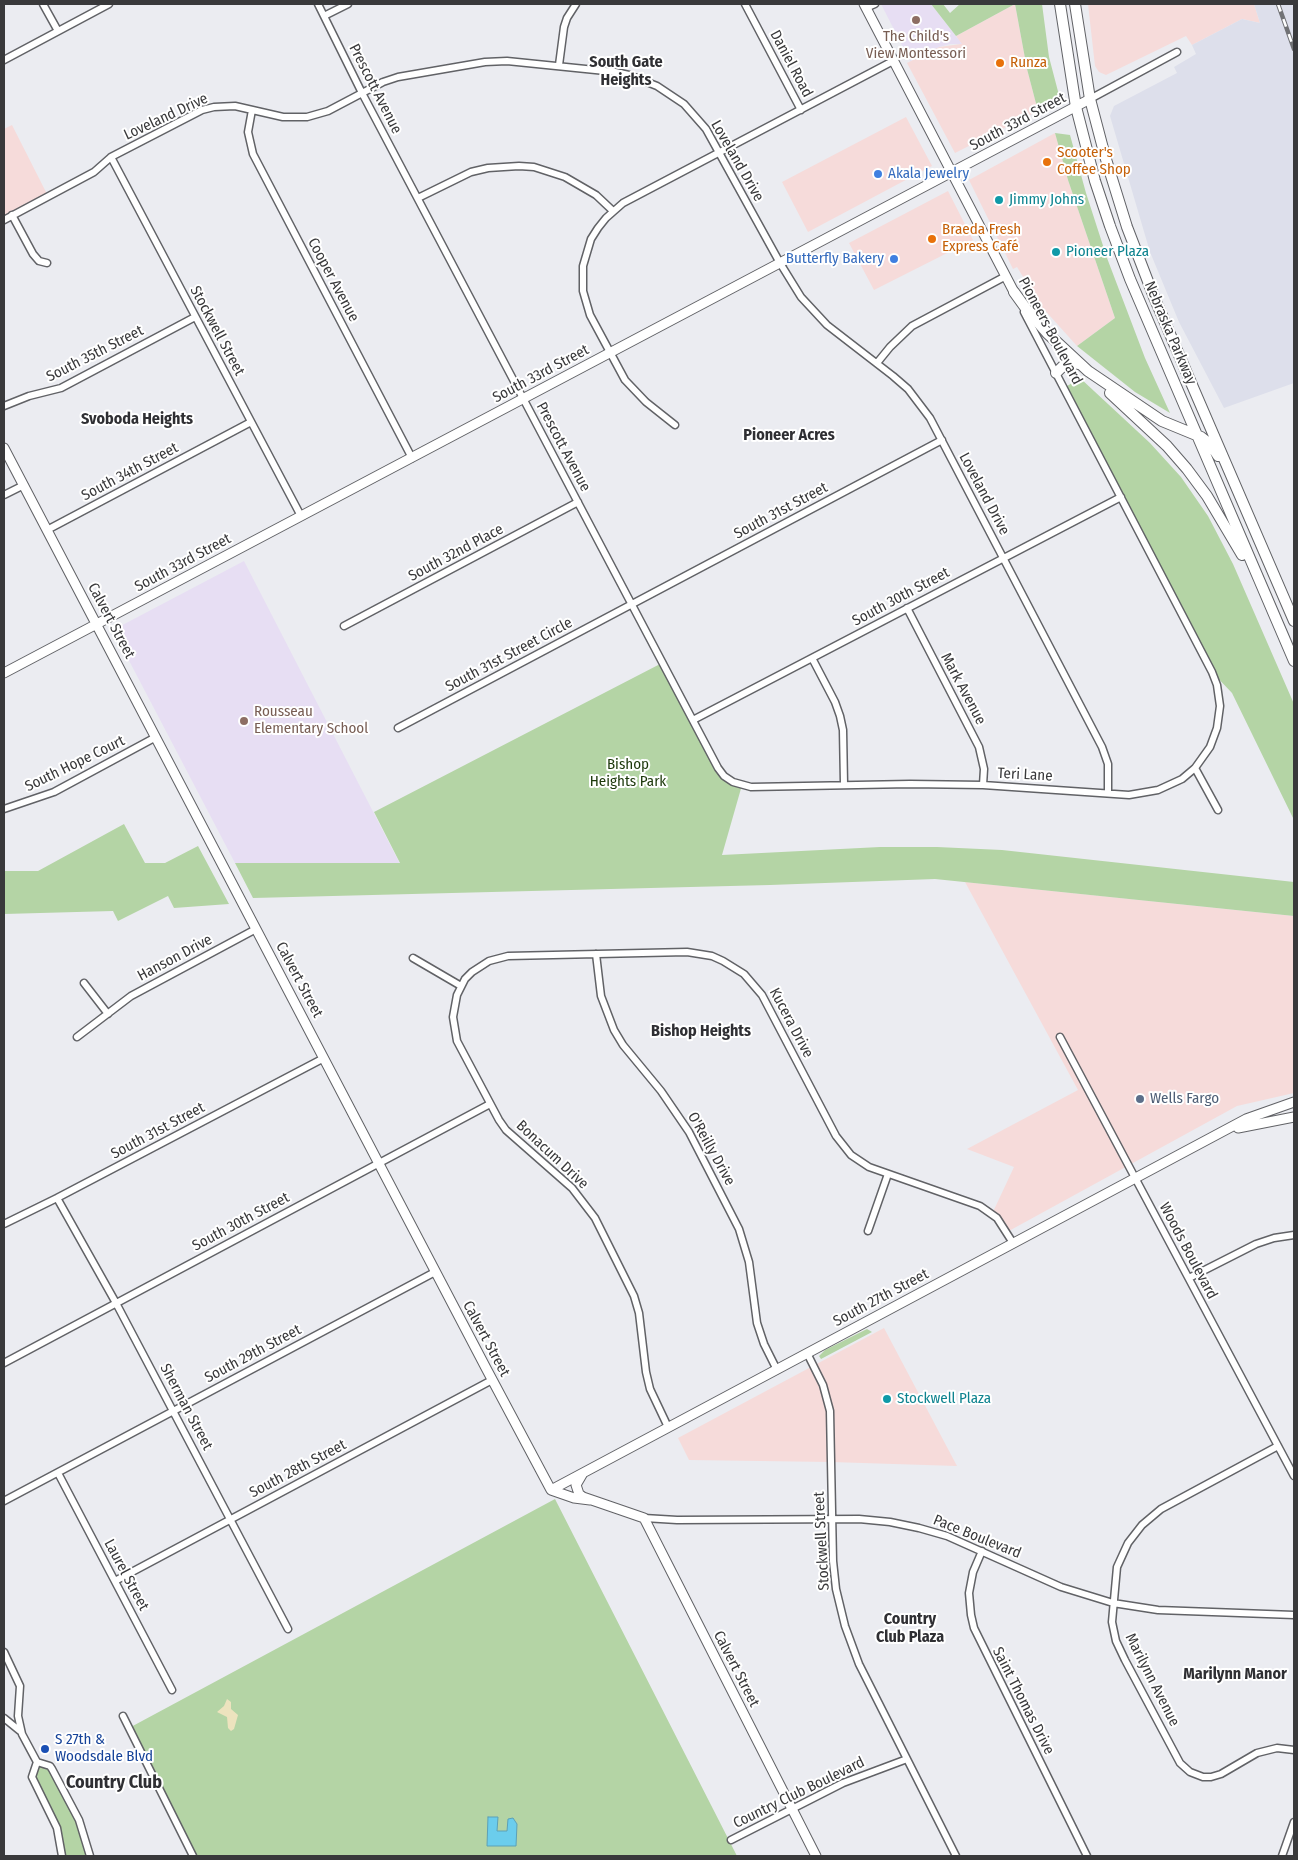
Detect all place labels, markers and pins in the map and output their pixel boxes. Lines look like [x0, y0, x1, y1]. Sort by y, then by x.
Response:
marker: The Child's View Montessori [910, 14, 922, 26]
place label: The Child's View Montessori [866, 28, 966, 63]
place label: Runza [1010, 54, 1047, 72]
marker: Runza [994, 57, 1006, 69]
place label: Scooter's Coffee Shop [1057, 144, 1131, 179]
marker: Scooter's Coffee Shop [1041, 156, 1053, 168]
place label: Akala Jewelry [888, 165, 969, 183]
marker: Akala Jewelry [872, 168, 884, 180]
place label: Jimmy Johns [1009, 191, 1084, 209]
marker: Jimmy Johns [993, 194, 1005, 206]
place label: Braeda Fresh Express Café [942, 221, 1021, 256]
marker: Braeda Fresh Express Café [926, 233, 938, 245]
place label: Pioneer Plaza [1066, 243, 1149, 261]
marker: Pioneer Plaza [1050, 246, 1062, 258]
place label: Butterfly Bakery [786, 250, 884, 268]
marker: Butterfly Bakery [888, 253, 900, 265]
place label: Rousseau Elementary School [254, 703, 368, 738]
marker: Rousseau Elementary School [238, 715, 250, 727]
place label: Wells Fargo [1150, 1090, 1219, 1108]
marker: Wells Fargo [1134, 1093, 1146, 1105]
place label: Stockwell Plaza [897, 1390, 991, 1408]
marker: Stockwell Plaza [881, 1393, 893, 1405]
place label: S 27th & Woodsdale Blvd [55, 1731, 153, 1766]
marker: S 27th & Woodsdale Blvd [39, 1743, 51, 1755]

